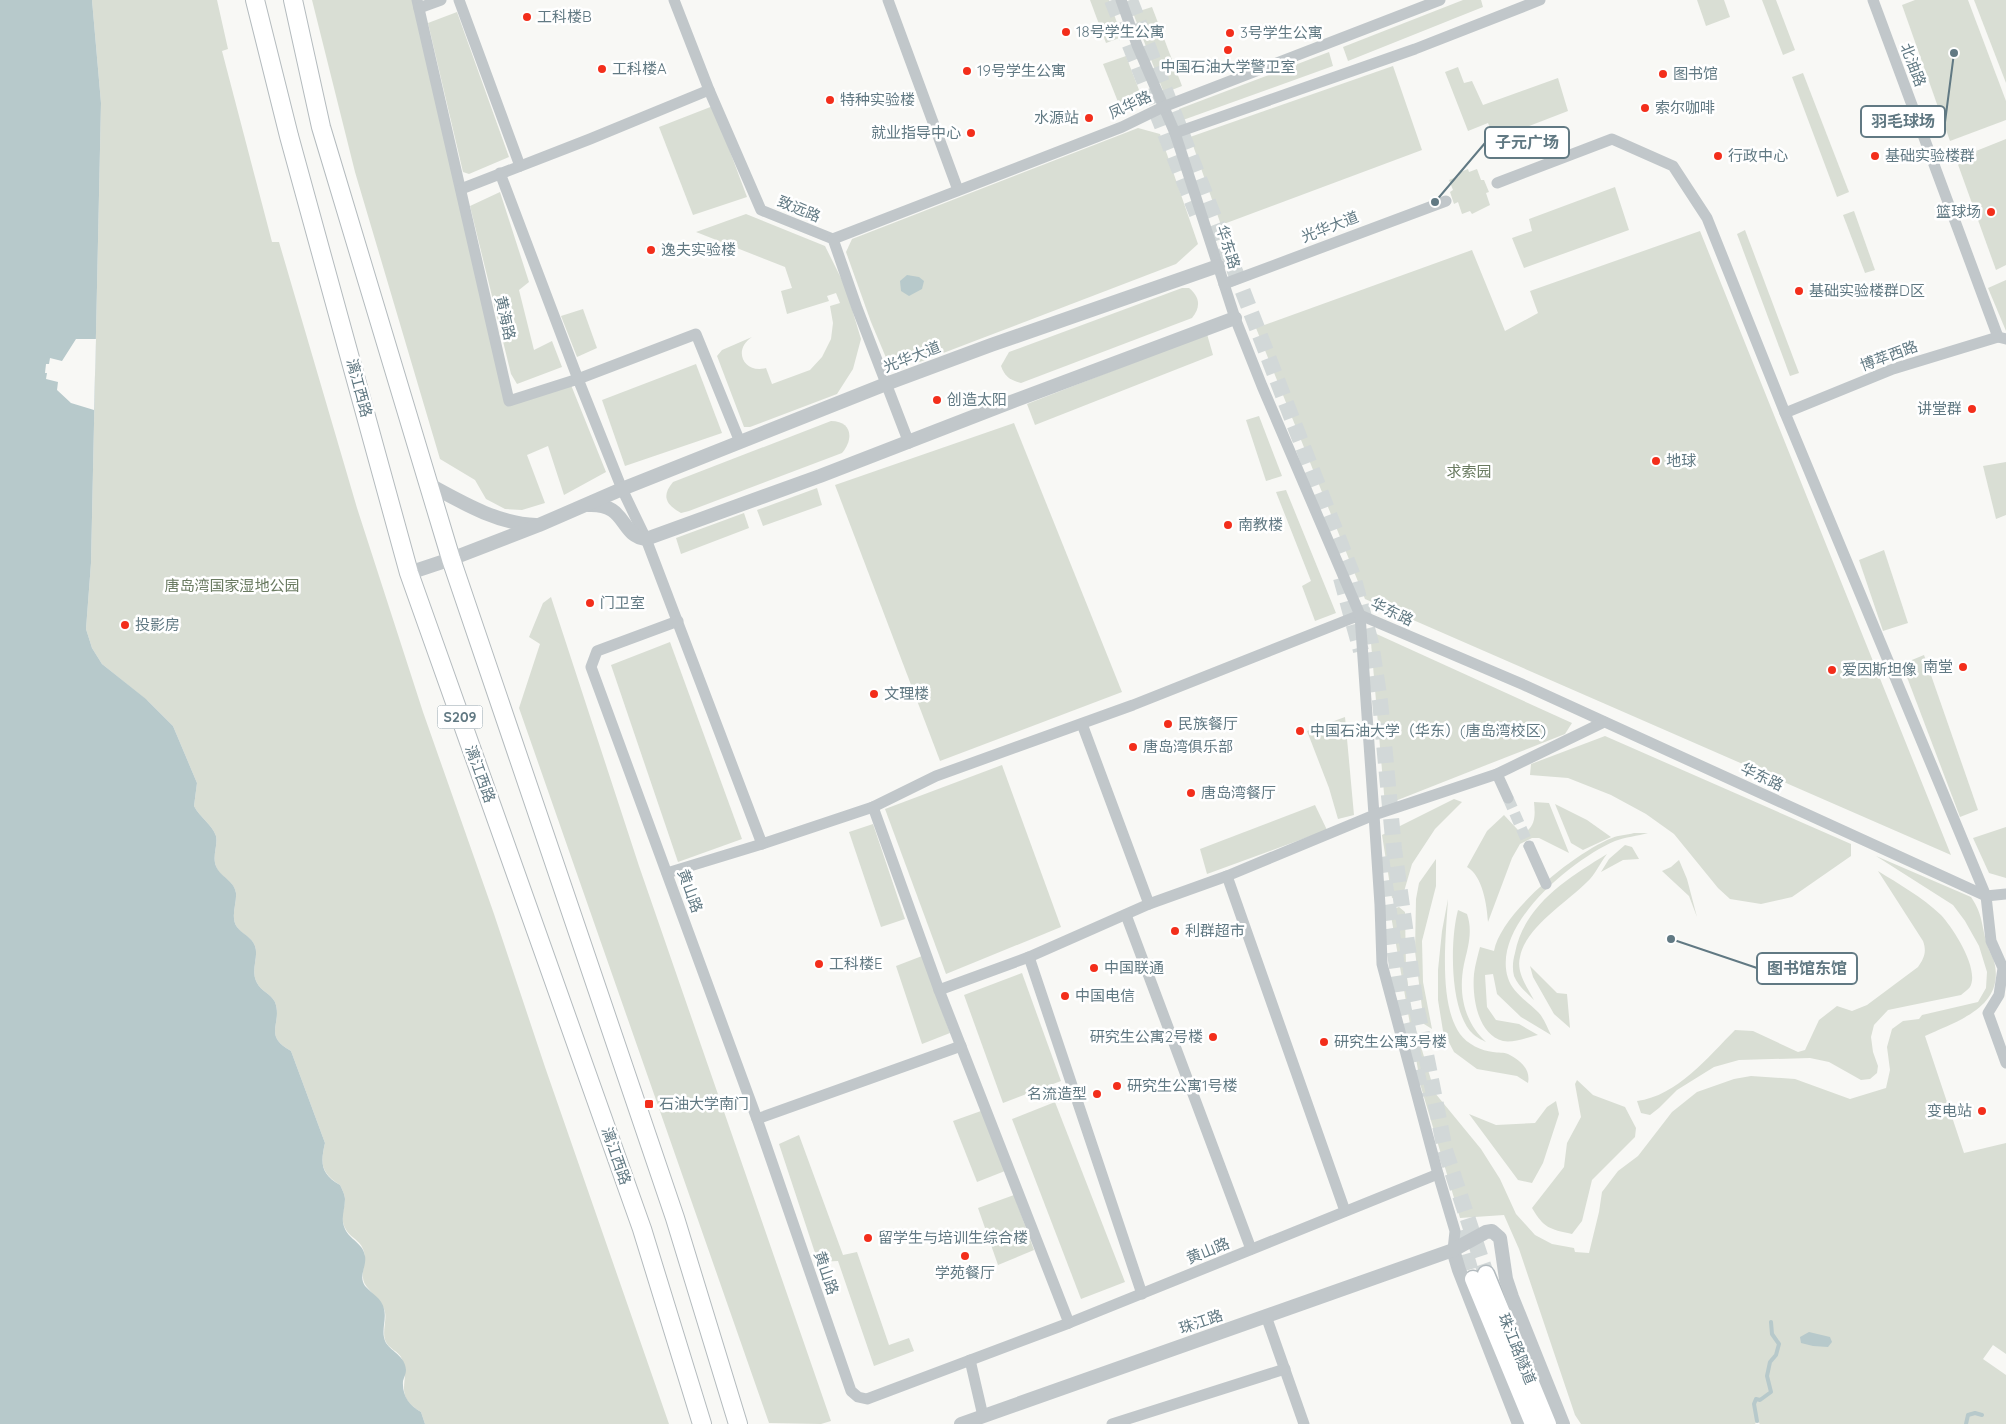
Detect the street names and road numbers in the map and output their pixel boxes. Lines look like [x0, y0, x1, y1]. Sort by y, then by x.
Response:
street label: 北油路 [1897, 40, 1930, 89]
street label: 凤华路 [1105, 86, 1154, 123]
street label: 致远路 [775, 191, 824, 226]
street label: 光华大道 [1298, 207, 1361, 246]
street label: 华东路 [1212, 223, 1244, 271]
street label: 黄海路 [491, 294, 520, 342]
street label: 博萃西路 [1857, 336, 1920, 375]
street label: 光华大道 [880, 337, 943, 376]
street label: 漓江西路 [343, 356, 376, 419]
street label: 华东路 [1368, 593, 1417, 630]
road number: S209 [438, 706, 482, 729]
street label: 漓江西路 [461, 742, 500, 805]
street label: 华东路 [1738, 758, 1787, 795]
street label: 黄山路 [674, 866, 707, 915]
street label: 漓江西路 [598, 1124, 635, 1187]
street label: 黄山路 [1183, 1233, 1232, 1268]
street label: 黄山路 [810, 1248, 843, 1297]
street label: 珠江路 [1176, 1305, 1225, 1338]
street label: 珠江路隧道 [1495, 1310, 1540, 1387]

